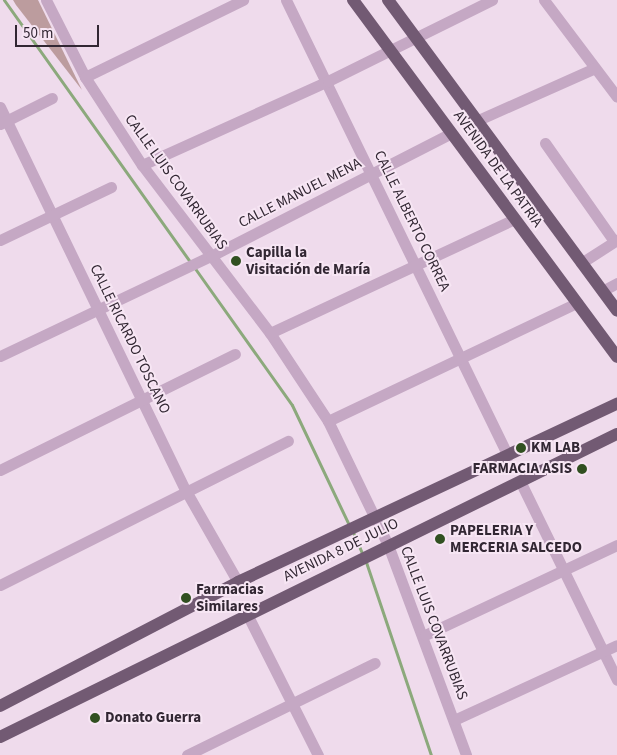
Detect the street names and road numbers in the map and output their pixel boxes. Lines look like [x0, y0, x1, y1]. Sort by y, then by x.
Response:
street label: AVENIDA DE LA PATRIA [450, 107, 546, 231]
street label: CALLE LUIS COVARRUBIAS [121, 111, 231, 253]
street label: CALLE ALBERTO CORREA [370, 148, 454, 294]
street label: CALLE MANUEL MENA [236, 154, 364, 232]
street label: CALLE RICARDO TOSCANO [86, 261, 174, 417]
street label: AVENIDA 8 DE JULIO [280, 514, 402, 586]
street label: CALLE LUIS COVARRUBIAS [396, 544, 472, 702]

